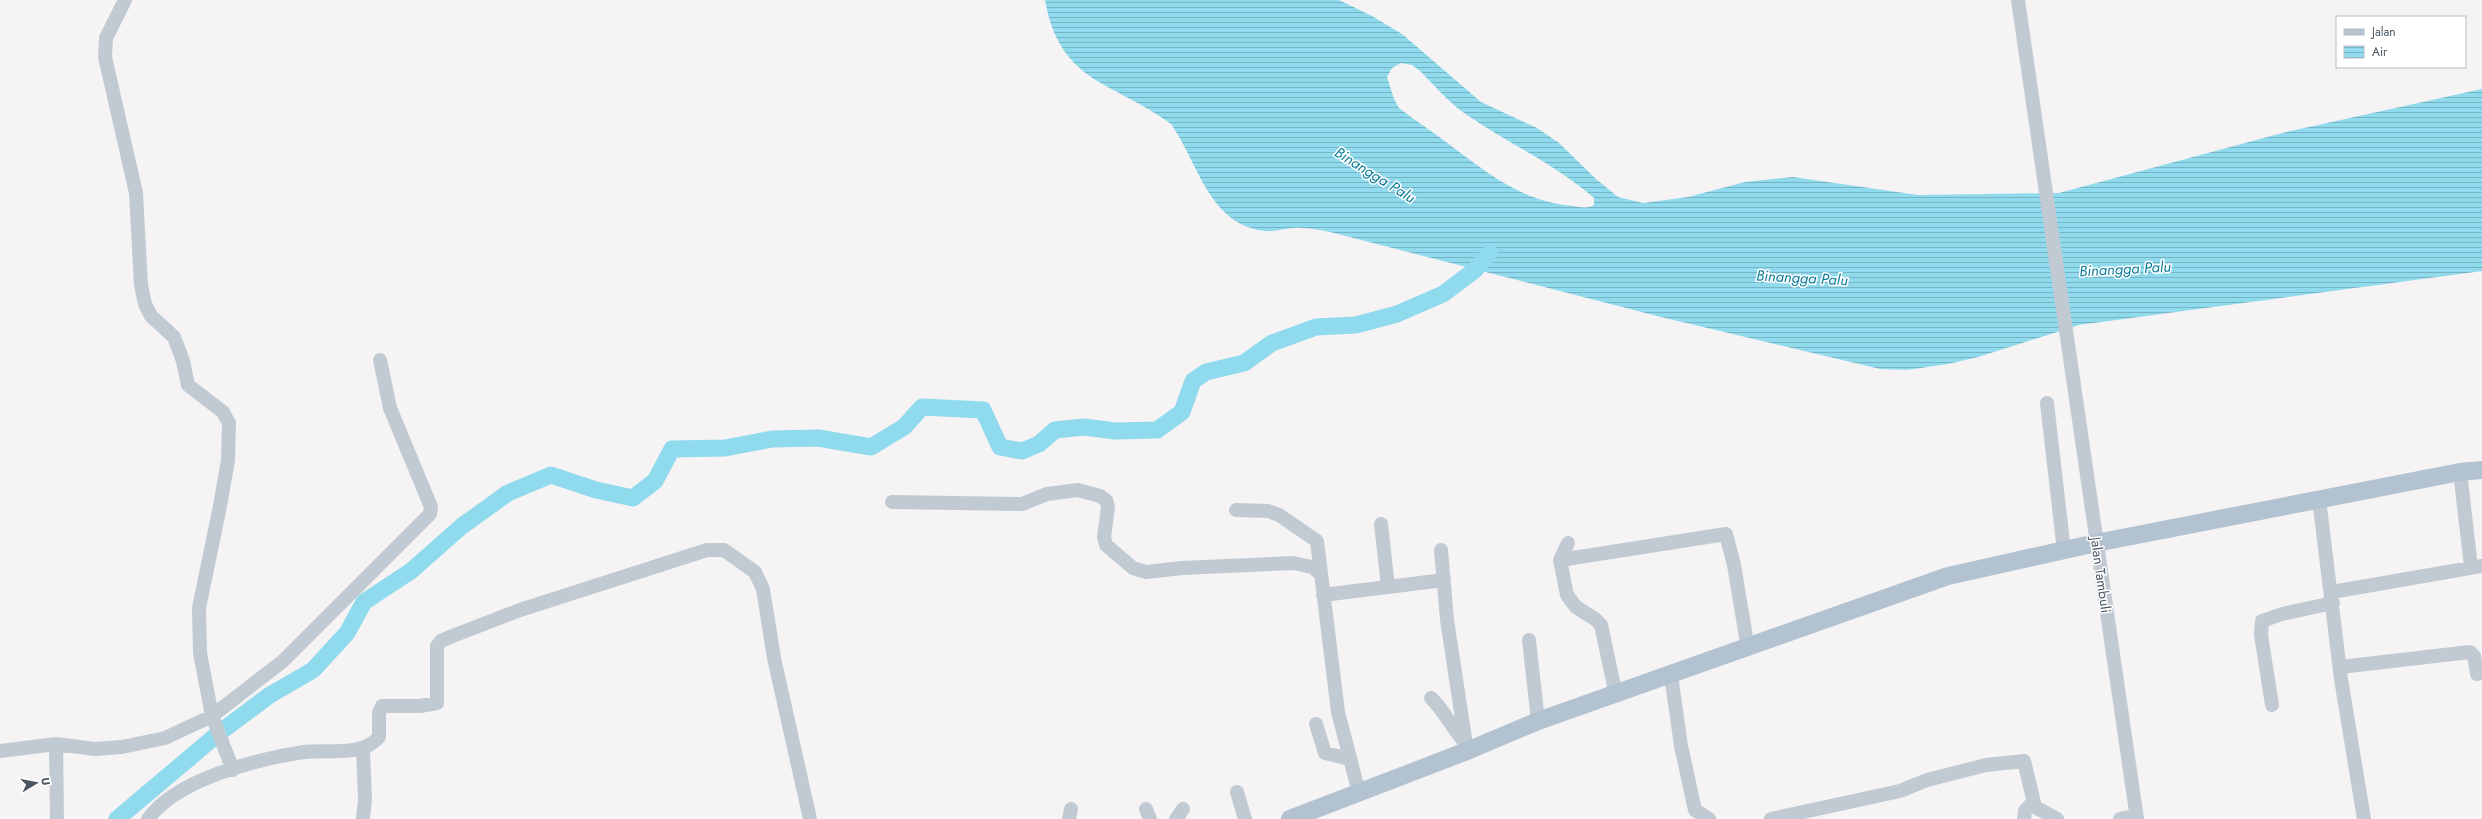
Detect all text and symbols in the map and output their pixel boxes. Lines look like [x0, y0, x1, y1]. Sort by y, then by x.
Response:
legend [2336, 16, 2466, 68]
text: Jalan [2370, 23, 2395, 41]
text: Air [2372, 43, 2388, 61]
water label: Binangga Palu [1330, 141, 1420, 209]
water label: Binangga Palu [2079, 256, 2172, 282]
water label: Binangga Palu [1756, 265, 1849, 291]
street label: Jalan Tambuli [2085, 534, 2116, 614]
north arrow [16, 763, 56, 803]
text: U [37, 776, 54, 786]

